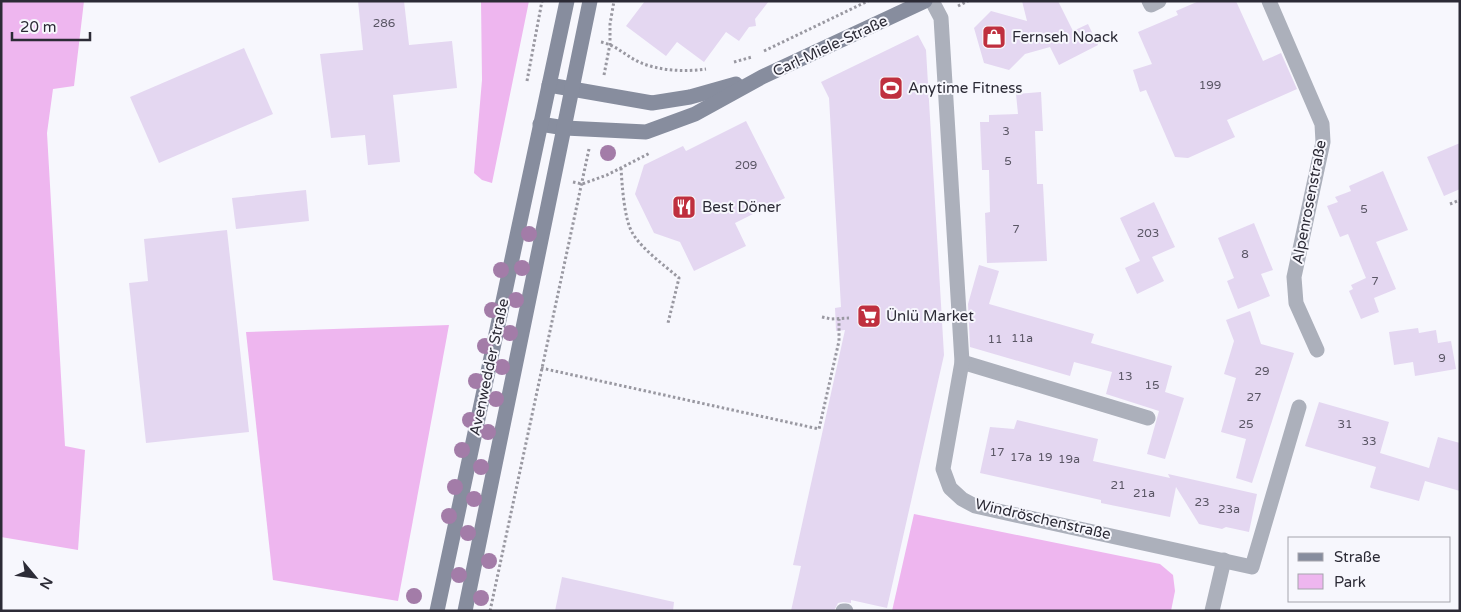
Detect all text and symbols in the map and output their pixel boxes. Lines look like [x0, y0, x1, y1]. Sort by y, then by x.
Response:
scale bar [12, 10, 90, 42]
street label: Carl-Miele-Straße [770, 12, 890, 80]
house number: 286 [373, 16, 395, 30]
text: 20 m [20, 18, 57, 36]
shop icon: Fernseh Noack [981, 24, 1007, 50]
place label: Fernseh Noack [1012, 28, 1118, 46]
sports icon: Anytime Fitness [878, 75, 904, 101]
house number: 199 [1199, 78, 1221, 92]
place label: Anytime Fitness [908, 79, 1023, 97]
house number: 3 [1002, 124, 1010, 138]
street label: Alpenrosenstraße [1288, 138, 1330, 266]
house number: 5 [1004, 154, 1012, 168]
house number: 209 [735, 158, 757, 172]
restaurant icon: Best Döner [671, 194, 697, 220]
place label: Best Döner [702, 198, 781, 216]
house number: 5 [1360, 202, 1368, 216]
house number: 7 [1012, 222, 1020, 236]
house number: 203 [1137, 226, 1159, 240]
house number: 8 [1241, 247, 1249, 261]
house number: 7 [1371, 274, 1379, 288]
street label: Avenwedder Straße [466, 297, 512, 437]
supermarket icon: Ünlü Market [856, 303, 882, 329]
place label: Ünlü Market [886, 307, 974, 325]
house number: 11a [1011, 331, 1033, 345]
house number: 11 [987, 332, 1003, 346]
house number: 9 [1438, 351, 1446, 365]
house number: 29 [1254, 364, 1270, 378]
house number: 13 [1117, 369, 1133, 383]
house number: 15 [1144, 378, 1160, 392]
house number: 27 [1246, 390, 1262, 404]
house number: 25 [1238, 417, 1254, 431]
house number: 31 [1337, 417, 1353, 431]
house number: 33 [1361, 434, 1377, 448]
house number: 17 [989, 445, 1005, 459]
house number: 17a [1010, 450, 1032, 464]
house number: 19 [1037, 450, 1053, 464]
house number: 19a [1058, 452, 1080, 466]
house number: 21 [1110, 478, 1126, 492]
house number: 21a [1133, 486, 1155, 500]
street label: Windröschenstraße [973, 495, 1113, 543]
house number: 23 [1194, 495, 1210, 509]
house number: 23a [1218, 502, 1240, 516]
legend [1288, 537, 1451, 602]
text: Straße [1334, 548, 1380, 566]
north arrow [10, 552, 60, 602]
text: Park [1334, 573, 1366, 591]
text: N [36, 574, 56, 592]

